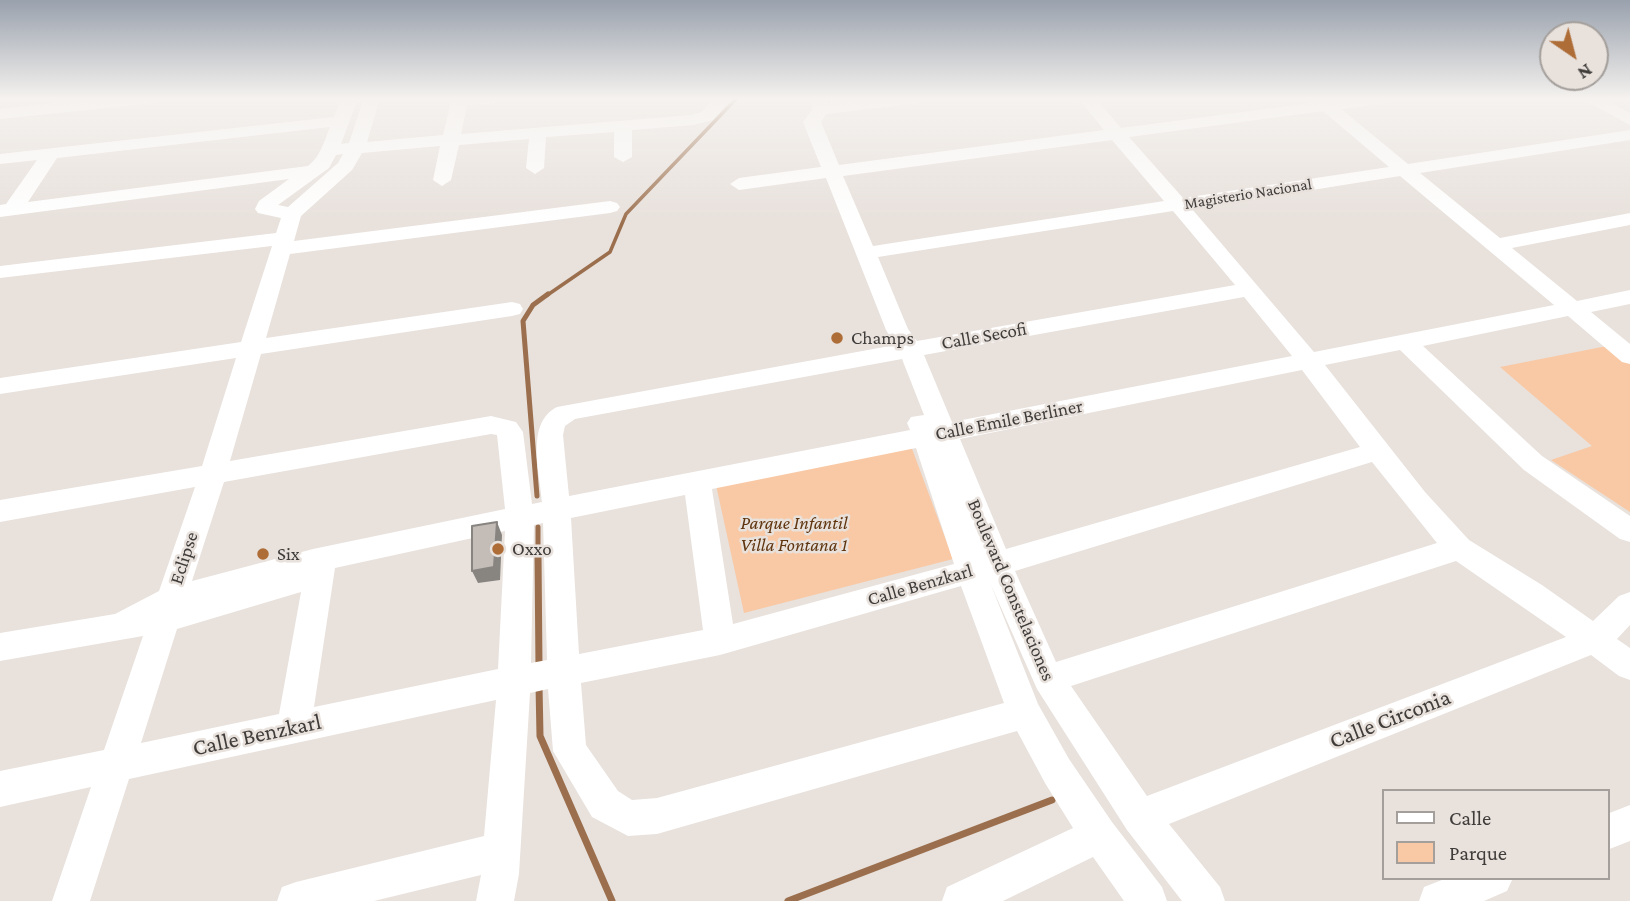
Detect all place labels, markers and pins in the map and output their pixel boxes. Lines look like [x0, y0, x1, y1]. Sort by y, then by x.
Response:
place label: Champs [851, 327, 914, 349]
marker: Champs [829, 330, 845, 346]
place label: Oxxo [512, 538, 552, 560]
marker: Oxxo [490, 541, 506, 557]
place label: Six [277, 543, 300, 565]
marker: Six [255, 546, 271, 562]

